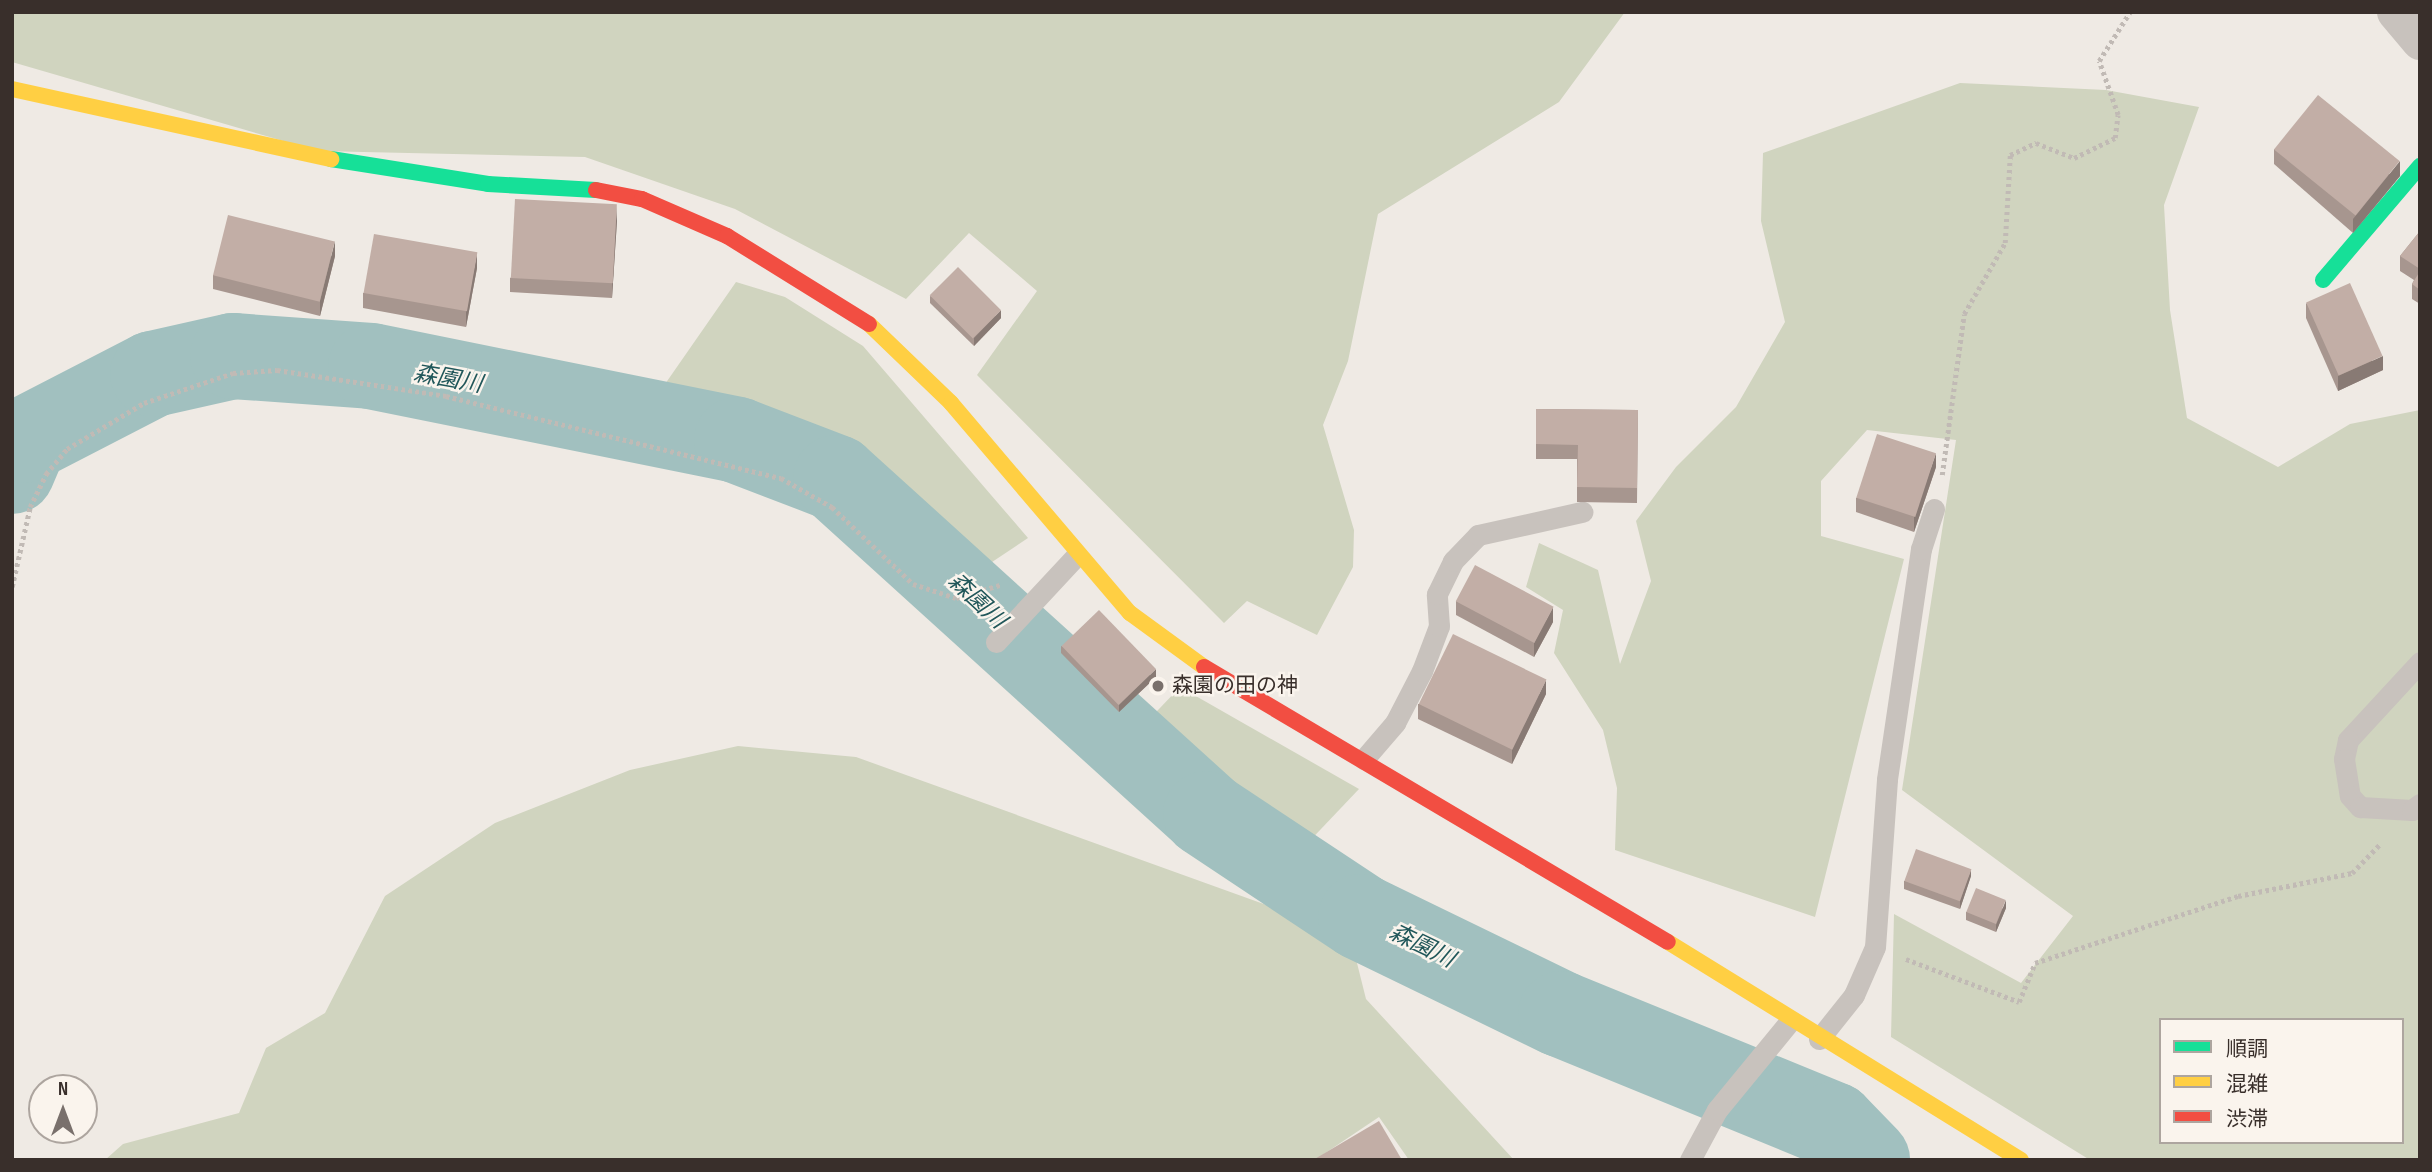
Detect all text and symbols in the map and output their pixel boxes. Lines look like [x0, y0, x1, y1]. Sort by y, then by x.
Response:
water label: 森園川 [412, 359, 484, 399]
water label: 森園川 [942, 567, 1012, 635]
place label: 森園の田の神 [1172, 673, 1298, 699]
marker: 森園の田の神 [1150, 678, 1166, 694]
water label: 森園川 [1385, 918, 1459, 974]
legend [2159, 1018, 2404, 1144]
text: 順調 [2226, 1037, 2268, 1062]
text: 混雑 [2226, 1072, 2268, 1097]
north arrow [28, 1074, 98, 1144]
text: N [58, 1078, 68, 1101]
text: 渋滞 [2226, 1107, 2268, 1132]

